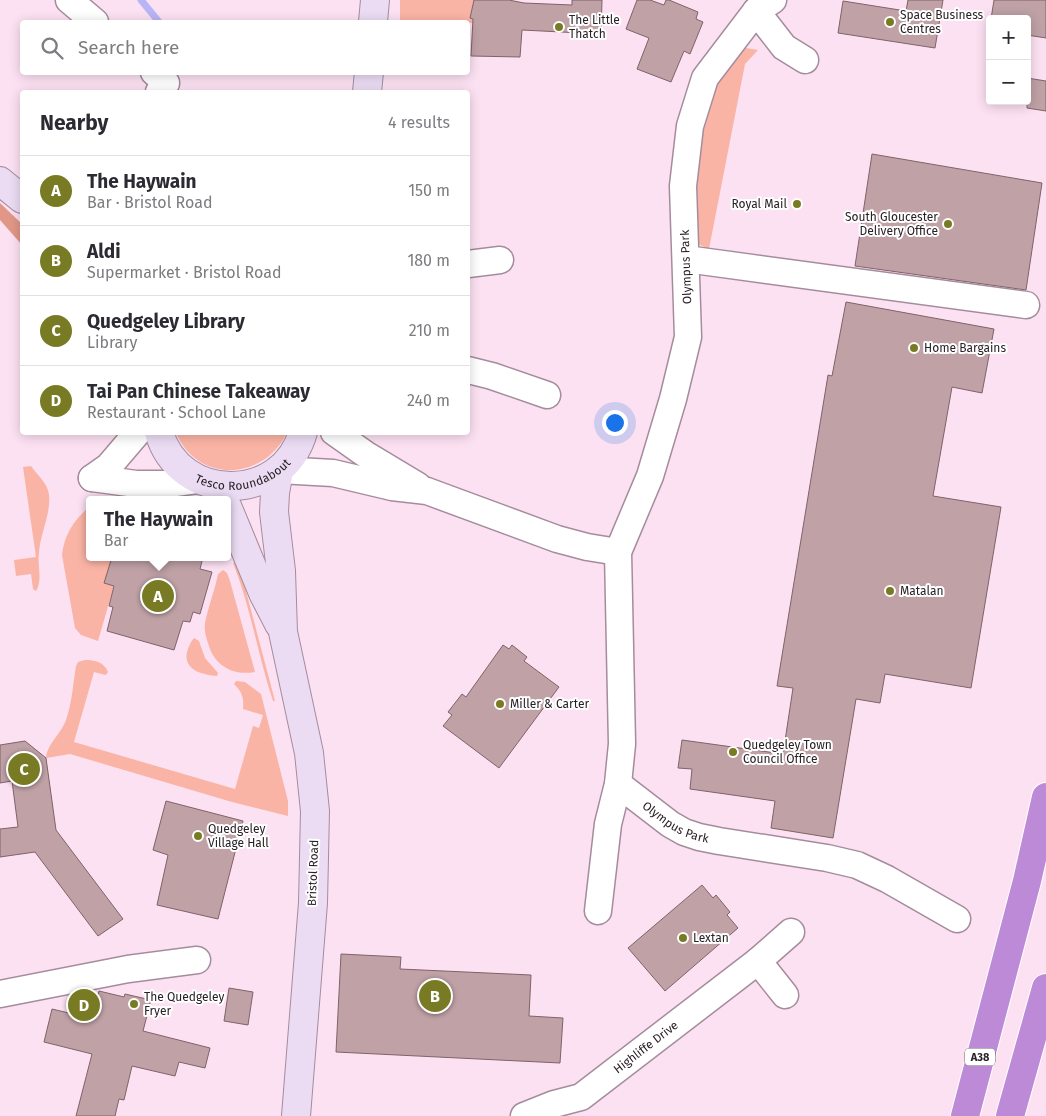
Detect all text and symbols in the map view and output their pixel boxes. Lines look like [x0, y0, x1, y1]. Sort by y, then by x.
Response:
place label: Space Business Centres [900, 8, 984, 36]
place label: The Little Thatch [569, 13, 620, 41]
map controls [986, 15, 1031, 105]
button: + [986, 15, 1031, 60]
marker: Space Business Centres [884, 16, 896, 28]
search box [20, 20, 470, 75]
marker: The Little Thatch [553, 21, 565, 33]
icon: search [38, 34, 66, 62]
text: Search here [78, 36, 179, 59]
button: − [986, 60, 1031, 105]
text: Nearby [40, 110, 108, 136]
text: 4 results [388, 113, 450, 132]
text: The Haywain [87, 170, 197, 193]
text: A [51, 181, 61, 200]
text: 150 m [408, 181, 450, 200]
text: Bar · Bristol Road [87, 193, 213, 212]
place label: Royal Mail [731, 197, 787, 211]
marker: Royal Mail [791, 198, 803, 210]
place label: South Gloucester Delivery Office [845, 210, 938, 238]
marker: South Gloucester Delivery Office [942, 218, 954, 230]
street label: Olympus Park [678, 229, 694, 304]
text: Aldi [87, 240, 121, 263]
text: B [51, 251, 61, 270]
text: 180 m [407, 251, 450, 270]
text: Supermarket · Bristol Road [87, 263, 281, 282]
text: Quedgeley Library [87, 310, 245, 333]
text: C [51, 321, 61, 340]
text: 210 m [409, 321, 450, 340]
text: Library [87, 333, 137, 352]
place label: Home Bargains [924, 341, 1006, 355]
marker: Home Bargains [908, 342, 920, 354]
text: Tai Pan Chinese Takeaway [87, 380, 310, 403]
text: D [51, 391, 61, 410]
text: 240 m [407, 391, 450, 410]
text: Restaurant · School Lane [87, 403, 266, 422]
your location [602, 410, 628, 436]
street label: Tesco Roundabout [193, 455, 294, 493]
popup [86, 496, 231, 561]
text: The Haywain [104, 508, 213, 531]
text: Bar [104, 531, 128, 550]
pin: A [142, 577, 174, 615]
place label: Matalan [900, 584, 944, 598]
marker: Matalan [884, 585, 896, 597]
place label: Miller & Carter [510, 697, 589, 711]
marker: Miller & Carter [494, 698, 506, 710]
place label: Quedgeley Town Council Office [743, 738, 832, 766]
marker: Quedgeley Town Council Office [727, 746, 739, 758]
pin: C [8, 750, 40, 788]
street label: Olympus Park [640, 798, 711, 846]
place label: Quedgeley Village Hall [208, 822, 269, 850]
marker: Quedgeley Village Hall [192, 830, 204, 842]
street label: Bristol Road [305, 840, 321, 906]
place label: Lextan [693, 931, 729, 945]
marker: Lextan [677, 932, 689, 944]
pin: B [419, 977, 451, 1015]
pin: D [68, 986, 100, 1024]
place label: The Quedgeley Fryer [144, 990, 224, 1018]
marker: The Quedgeley Fryer [128, 998, 140, 1010]
street label: Highliffe Drive [611, 1018, 681, 1076]
road number: A38 [965, 1048, 995, 1066]

